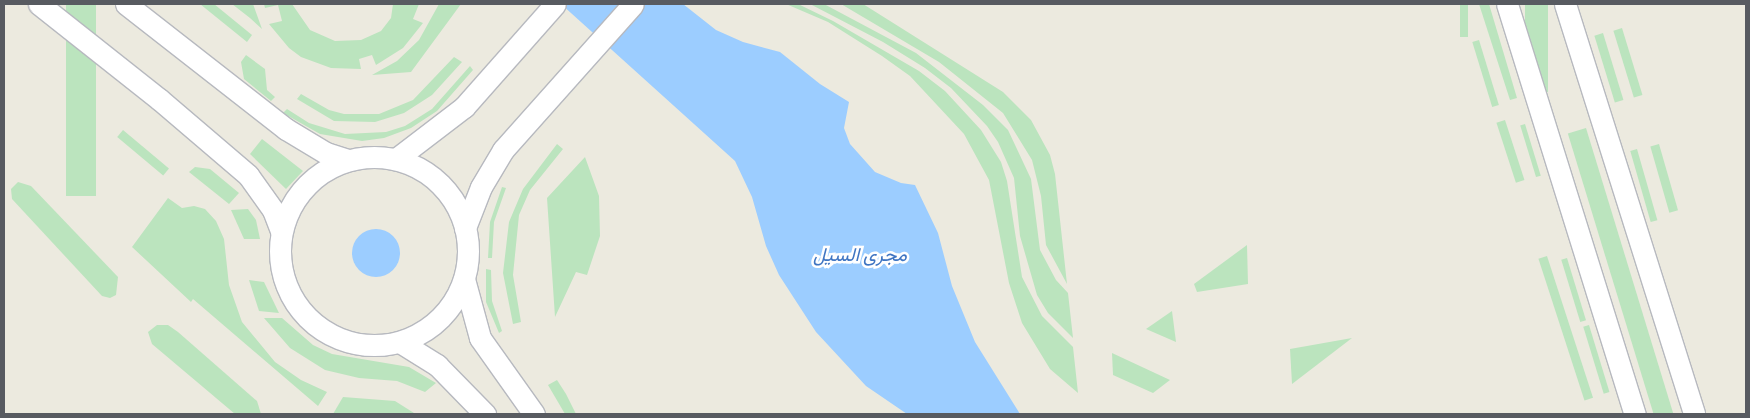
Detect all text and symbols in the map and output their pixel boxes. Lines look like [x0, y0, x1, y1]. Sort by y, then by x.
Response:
water label: مجرى السيل [813, 244, 907, 266]

